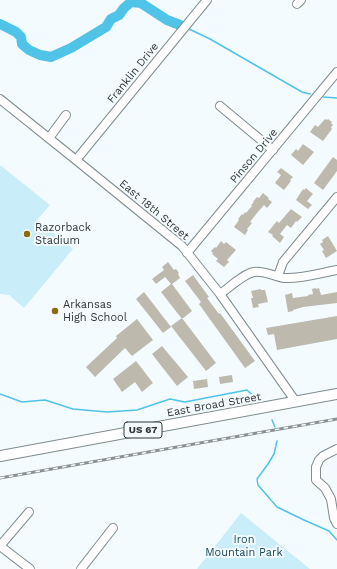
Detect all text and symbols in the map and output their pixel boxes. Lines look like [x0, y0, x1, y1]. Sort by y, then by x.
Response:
street label: Franklin Drive [105, 40, 161, 106]
street label: Pinson Drive [227, 126, 281, 186]
street label: East 18th Street [117, 177, 191, 243]
place label: Razorback Stadium [35, 221, 91, 247]
marker: Razorback Stadium [22, 229, 32, 239]
place label: Arkansas High School [63, 298, 127, 324]
marker: Arkansas High School [50, 306, 60, 316]
street label: East Broad Street [166, 390, 262, 420]
road number: US 67 [124, 422, 162, 438]
park label: Iron Mountain Park [205, 533, 283, 559]

